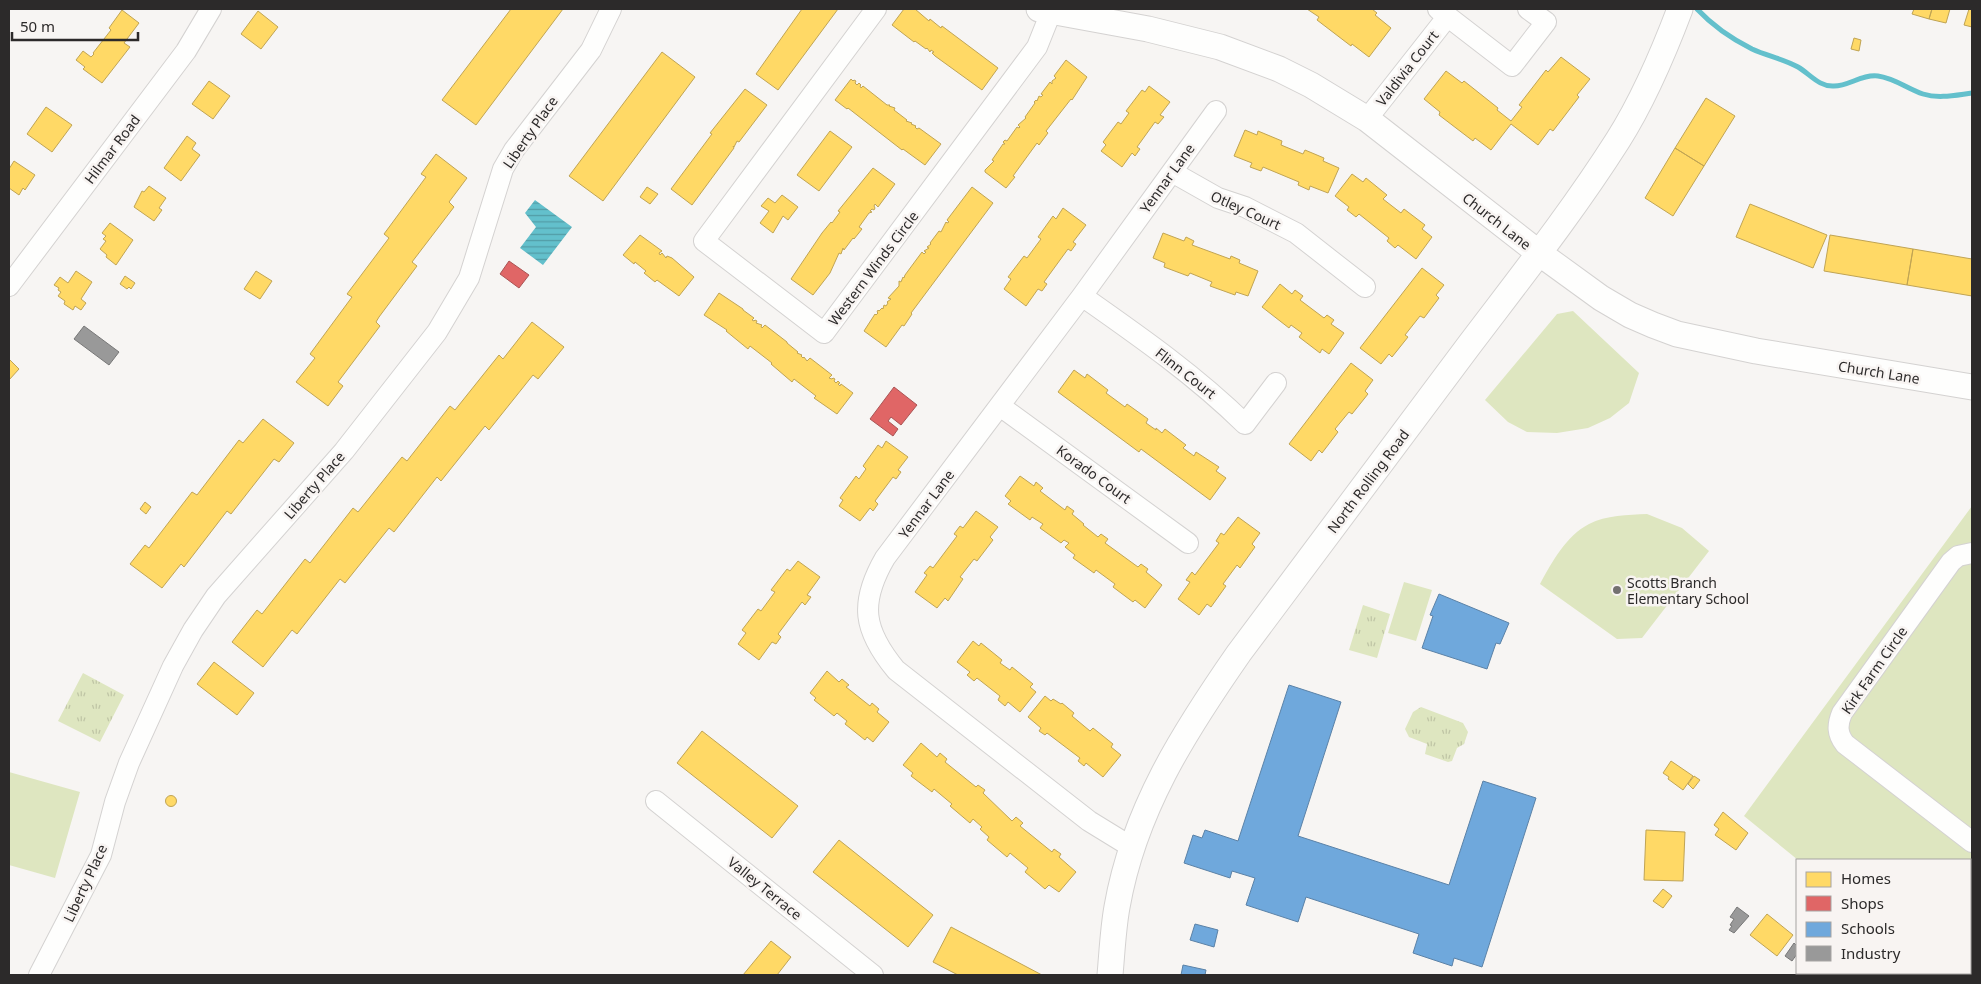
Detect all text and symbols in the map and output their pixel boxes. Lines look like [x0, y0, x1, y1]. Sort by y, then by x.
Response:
scale bar [12, 10, 139, 42]
text: 50 m [20, 16, 55, 36]
street label: Valdivia Court [1372, 26, 1442, 110]
street label: Liberty Place [498, 92, 562, 172]
street label: Hilmar Road [80, 111, 144, 187]
street label: Yennar Lane [1135, 139, 1199, 217]
street label: Otley Court [1208, 186, 1284, 234]
street label: Church Lane [1459, 188, 1535, 254]
street label: Western Winds Circle [824, 207, 922, 329]
street label: Flinn Court [1152, 343, 1220, 403]
street label: Church Lane [1837, 356, 1921, 388]
street label: North Rolling Road [1323, 425, 1413, 537]
street label: Korado Court [1053, 440, 1135, 508]
street label: Liberty Place [279, 447, 349, 523]
street label: Yennar Lane [894, 466, 958, 542]
place label: Scotts Branch Elementary School [1627, 573, 1749, 608]
marker: Scotts Branch Elementary School [1611, 584, 1623, 596]
street label: Kirk Farm Circle [1837, 622, 1911, 718]
street label: Liberty Place [59, 841, 111, 925]
street label: Valley Terrace [724, 852, 806, 924]
legend [1796, 859, 1971, 974]
text: Homes [1841, 868, 1891, 888]
text: Shops [1841, 893, 1884, 913]
text: Schools [1841, 918, 1895, 938]
text: Industry [1841, 943, 1901, 963]

